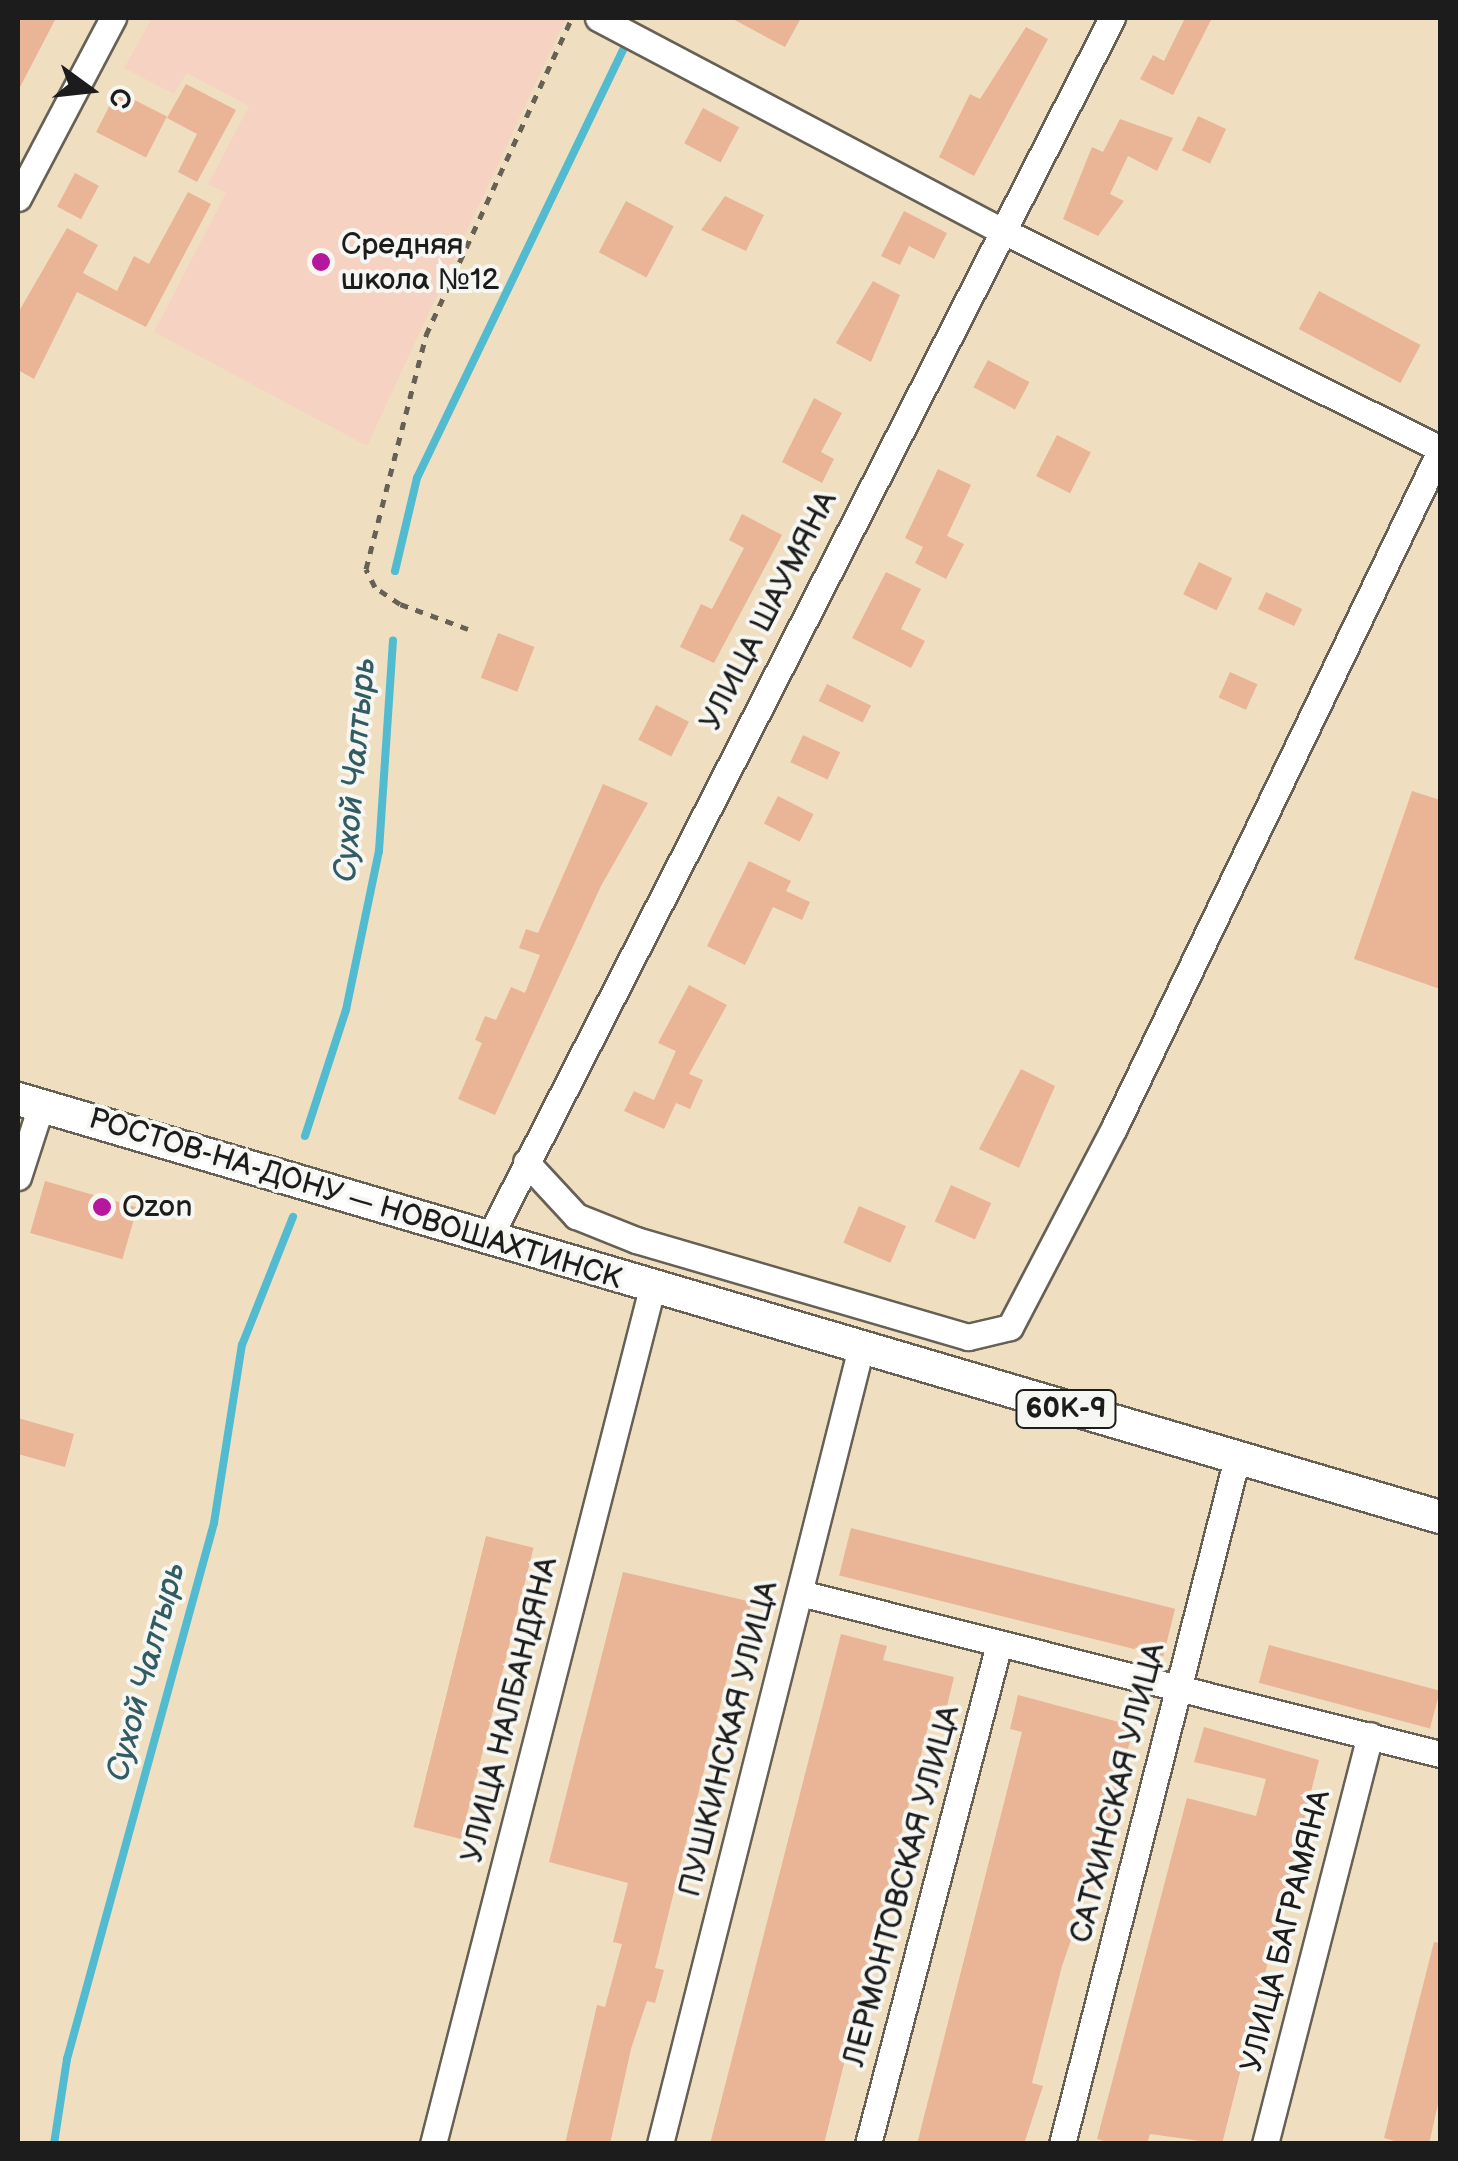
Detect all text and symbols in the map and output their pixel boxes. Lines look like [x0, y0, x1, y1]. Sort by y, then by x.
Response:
north arrow [40, 40, 140, 140]
text: С [101, 84, 138, 112]
place label: Средняя школа №12 [341, 227, 499, 298]
marker: Средняя школа №12 [310, 251, 332, 273]
street label: УЛИЦА ШАУМЯНА [693, 485, 845, 737]
water label: Сухой Чалтырь [327, 656, 385, 884]
street label: РОСТОВ-НА-ДОНУ — НОВОШАХТИНСК [83, 1100, 627, 1298]
place label: Ozon [122, 1189, 192, 1225]
marker: Ozon [91, 1196, 113, 1218]
road number: 60К-9 [1014, 1386, 1118, 1432]
street label: УЛИЦА НАЛБАНДЯНА [455, 1554, 565, 1866]
water label: Сухой Чалтырь [99, 1559, 195, 1785]
street label: ПУШКИНСКАЯ УЛИЦА [672, 1578, 786, 1900]
street label: САТХИНСКАЯ УЛИЦА [1063, 1639, 1173, 1947]
street label: ЛЕРМОНТОВСКАЯ УЛИЦА [836, 1702, 968, 2070]
street label: УЛИЦА БАГРАМЯНА [1234, 1786, 1338, 2076]

